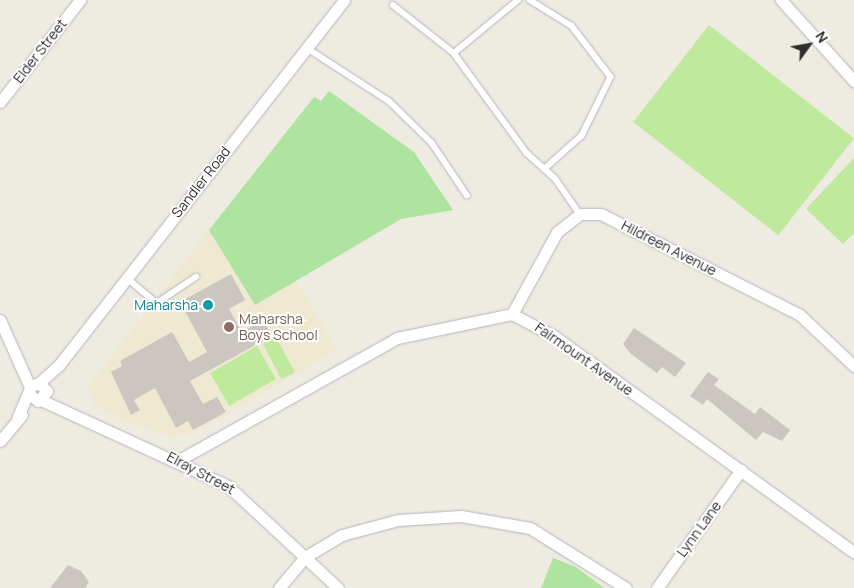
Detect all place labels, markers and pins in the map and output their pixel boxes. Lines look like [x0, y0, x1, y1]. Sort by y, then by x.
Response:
place label: Maharsha [134, 297, 198, 313]
marker: Maharsha [202, 299, 214, 311]
place label: Maharsha Boys School [239, 311, 318, 344]
marker: Maharsha Boys School [223, 321, 235, 333]

